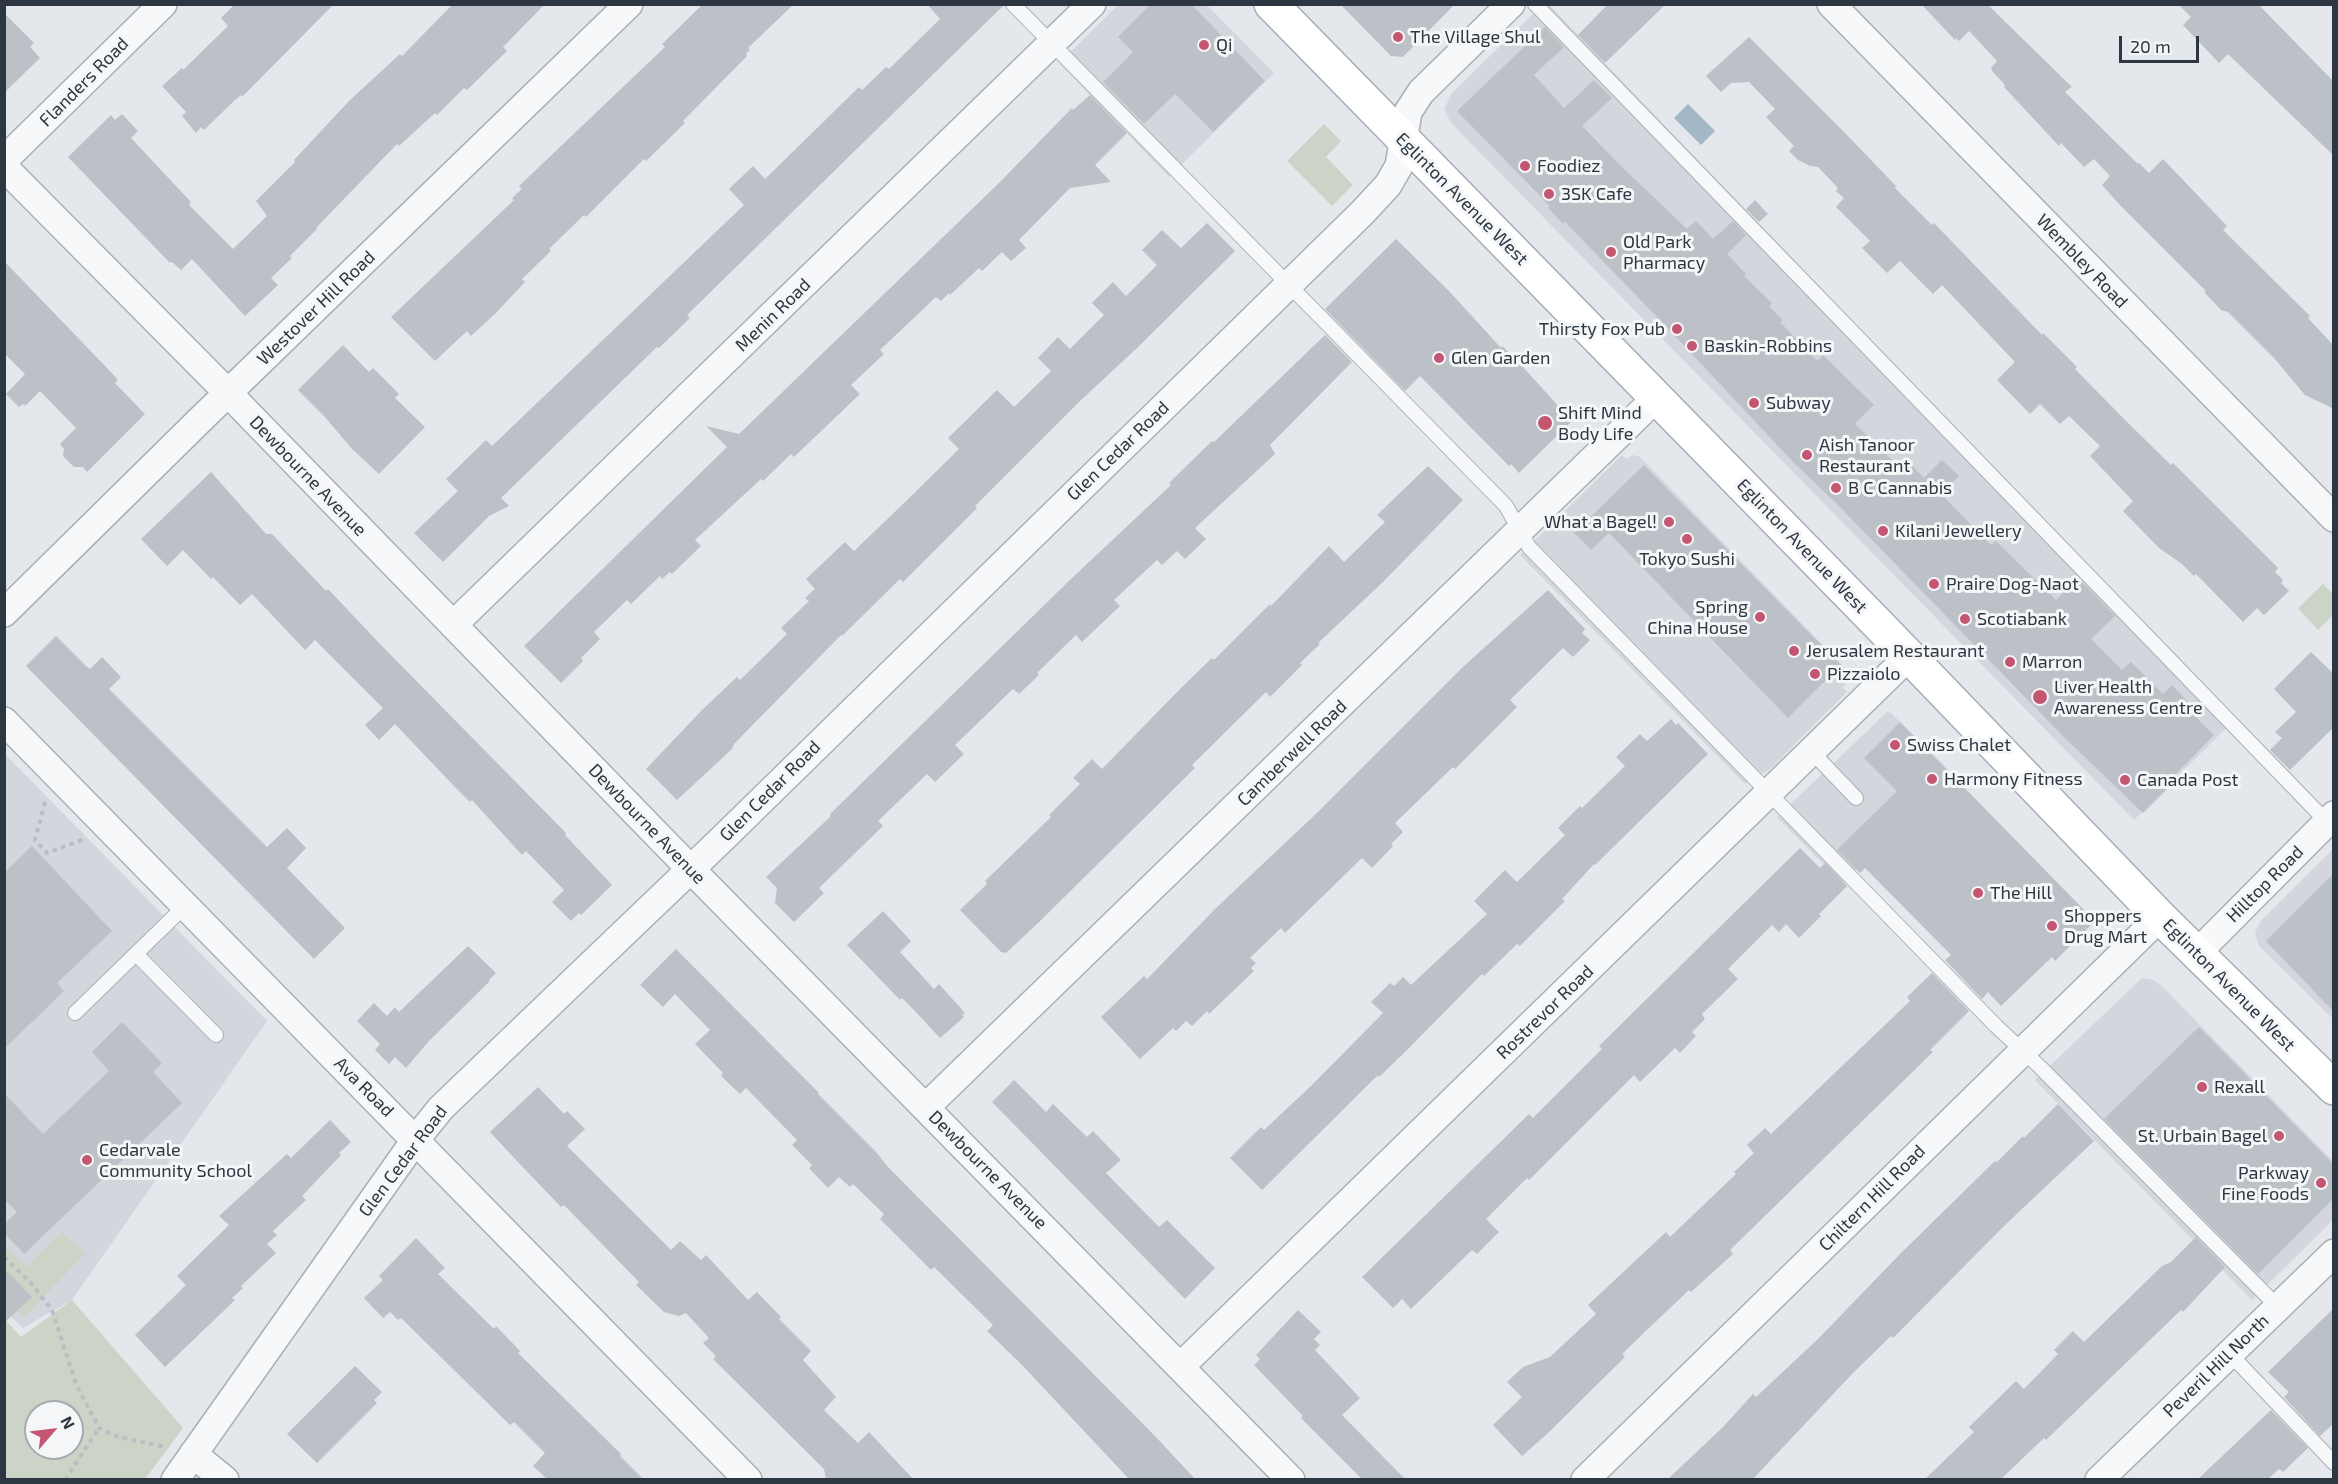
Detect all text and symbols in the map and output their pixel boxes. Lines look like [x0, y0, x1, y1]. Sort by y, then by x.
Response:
scale bar [2122, 24, 2202, 62]
place label: The Village Shul [1410, 26, 1540, 48]
marker: The Village Shul [1391, 30, 1405, 44]
street label: Flanders Road [35, 33, 133, 131]
place label: Qi [1216, 34, 1233, 56]
text: 20 m [2130, 35, 2171, 57]
marker: Qi [1197, 38, 1211, 52]
street label: Eglinton Avenue West [1391, 128, 1533, 270]
place label: Foodiez [1537, 155, 1600, 177]
marker: Foodiez [1518, 159, 1532, 173]
place label: 3SK Cafe [1561, 183, 1632, 205]
marker: 3SK Cafe [1542, 187, 1556, 201]
street label: Wembley Road [2032, 209, 2132, 313]
place label: Old Park Pharmacy [1623, 231, 1705, 274]
marker: Old Park Pharmacy [1604, 245, 1618, 259]
street label: Westover Hill Road [253, 246, 379, 370]
street label: Menin Road [731, 274, 815, 356]
place label: Thirsty Fox Pub [1539, 318, 1665, 340]
marker: Thirsty Fox Pub [1670, 322, 1684, 336]
place label: Baskin-Robbins [1704, 335, 1832, 357]
marker: Baskin-Robbins [1685, 339, 1699, 353]
place label: Glen Garden [1451, 347, 1550, 369]
marker: Glen Garden [1432, 351, 1446, 365]
place label: Subway [1766, 392, 1831, 414]
marker: Subway [1747, 396, 1761, 410]
street label: Glen Cedar Road [1062, 397, 1174, 505]
place label: Shift Mind Body Life [1558, 402, 1642, 444]
street label: Dewbourne Avenue [245, 411, 371, 541]
marker: Shift Mind Body Life [1536, 414, 1554, 432]
place label: Aish Tanoor Restaurant [1819, 434, 1915, 476]
marker: Aish Tanoor Restaurant [1800, 448, 1814, 462]
street label: Eglinton Avenue West [1732, 474, 1872, 618]
place label: B C Cannabis [1848, 477, 1952, 499]
marker: B C Cannabis [1829, 481, 1843, 495]
place label: What a Bagel! [1544, 511, 1657, 533]
marker: What a Bagel! [1662, 515, 1676, 529]
place label: Kilani Jewellery [1895, 520, 2022, 542]
marker: Kilani Jewellery [1876, 524, 1890, 538]
marker: Tokyo Sushi [1680, 532, 1694, 546]
place label: Tokyo Sushi [1639, 548, 1735, 570]
place label: Praire Dog-Naot [1946, 573, 2079, 595]
marker: Praire Dog-Naot [1927, 577, 1941, 591]
place label: Spring China House [1647, 596, 1748, 638]
place label: Scotiabank [1977, 608, 2067, 630]
marker: Spring China House [1753, 610, 1767, 624]
marker: Scotiabank [1958, 612, 1972, 626]
place label: Jerusalem Restaurant [1806, 640, 1984, 662]
marker: Jerusalem Restaurant [1787, 644, 1801, 658]
place label: Marron [2022, 651, 2083, 673]
marker: Marron [2003, 655, 2017, 669]
place label: Pizzaiolo [1827, 663, 1901, 685]
marker: Pizzaiolo [1808, 667, 1822, 681]
place label: Liver Health Awareness Centre [2054, 676, 2203, 718]
marker: Liver Health Awareness Centre [2031, 688, 2049, 706]
street label: Camberwell Road [1233, 695, 1351, 811]
place label: Swiss Chalet [1907, 734, 2011, 756]
street label: Glen Cedar Road [715, 736, 825, 846]
marker: Swiss Chalet [1888, 738, 1902, 752]
street label: Dewbourne Avenue [584, 759, 710, 889]
place label: Harmony Fitness [1944, 768, 2083, 790]
place label: Canada Post [2137, 769, 2238, 791]
marker: Harmony Fitness [1925, 772, 1939, 786]
marker: Canada Post [2118, 773, 2132, 787]
street label: Hilltop Road [2222, 841, 2308, 927]
place label: The Hill [1990, 882, 2052, 904]
marker: The Hill [1971, 886, 1985, 900]
place label: Shoppers Drug Mart [2064, 905, 2147, 948]
street label: Eglinton Avenue West [2158, 914, 2300, 1056]
marker: Shoppers Drug Mart [2045, 919, 2059, 933]
street label: Rostrevor Road [1492, 960, 1598, 1064]
street label: Ava Road [330, 1053, 398, 1121]
place label: Rexall [2214, 1076, 2265, 1098]
marker: Rexall [2195, 1080, 2209, 1094]
street label: Glen Cedar Road [354, 1101, 452, 1221]
street label: Dewbourne Avenue [924, 1106, 1052, 1234]
place label: St. Urbain Bagel [2138, 1125, 2267, 1147]
marker: St. Urbain Bagel [2272, 1129, 2286, 1143]
place label: Cedarvale Community School [99, 1139, 252, 1182]
street label: Chiltern Hill Road [1814, 1140, 1930, 1256]
marker: Cedarvale Community School [80, 1153, 94, 1167]
place label: Parkway Fine Foods [2221, 1162, 2309, 1204]
marker: Parkway Fine Foods [2314, 1176, 2328, 1190]
street label: Peveril Hill North [2159, 1310, 2273, 1422]
north arrow [24, 1400, 84, 1460]
text: N [57, 1413, 80, 1432]

